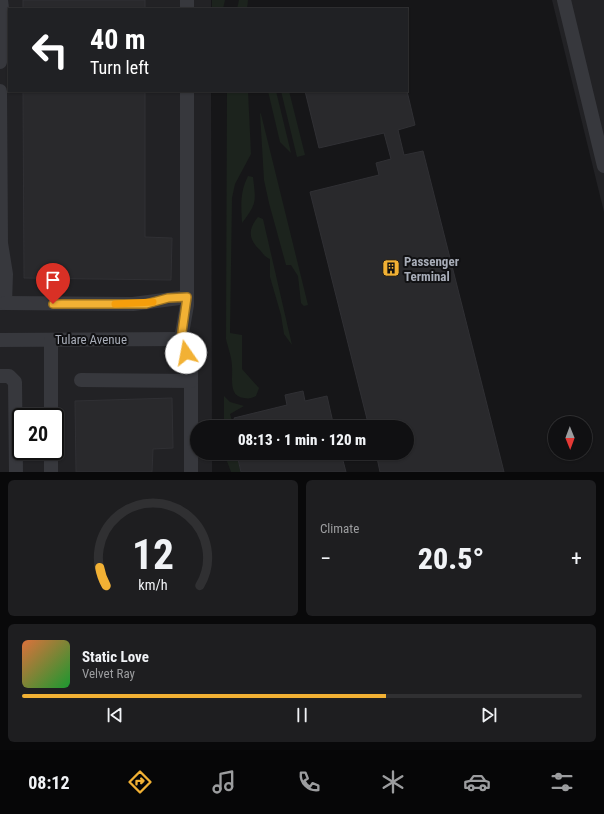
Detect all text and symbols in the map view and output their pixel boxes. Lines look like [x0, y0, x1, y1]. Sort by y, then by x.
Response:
text: 40 m [90, 23, 146, 56]
icon: left [24, 24, 76, 76]
text: Turn left [90, 57, 149, 78]
place label: Passenger Terminal [404, 254, 460, 284]
building icon: Passenger Terminal [381, 258, 401, 278]
pin [36, 263, 70, 304]
icon: arrive [42, 269, 64, 291]
street label: Tulare Avenue [55, 332, 127, 347]
position arrow [165, 332, 207, 374]
speed limit sign: 20 [12, 408, 64, 460]
north arrow [548, 416, 592, 460]
map controls [548, 416, 592, 460]
text: 08:13 · 1 min · 120 m [238, 431, 366, 449]
text: Climate [320, 521, 359, 536]
text: 12 [132, 530, 174, 579]
text: 20.5° [418, 541, 484, 576]
text: − [320, 546, 331, 571]
text: + [571, 546, 582, 571]
text: km/h [138, 577, 168, 593]
text: Static Love [82, 648, 149, 666]
text: Velvet Ray [82, 666, 135, 681]
icon: previous [104, 704, 126, 726]
icon: pause [291, 704, 313, 726]
icon: next [478, 704, 500, 726]
icon: directions [126, 768, 154, 796]
icon: music [210, 768, 238, 796]
icon: phone [295, 768, 323, 796]
icon: climate [379, 768, 407, 796]
icon: car [463, 768, 491, 796]
icon: filters [548, 768, 576, 796]
text: 08:12 [28, 772, 70, 793]

